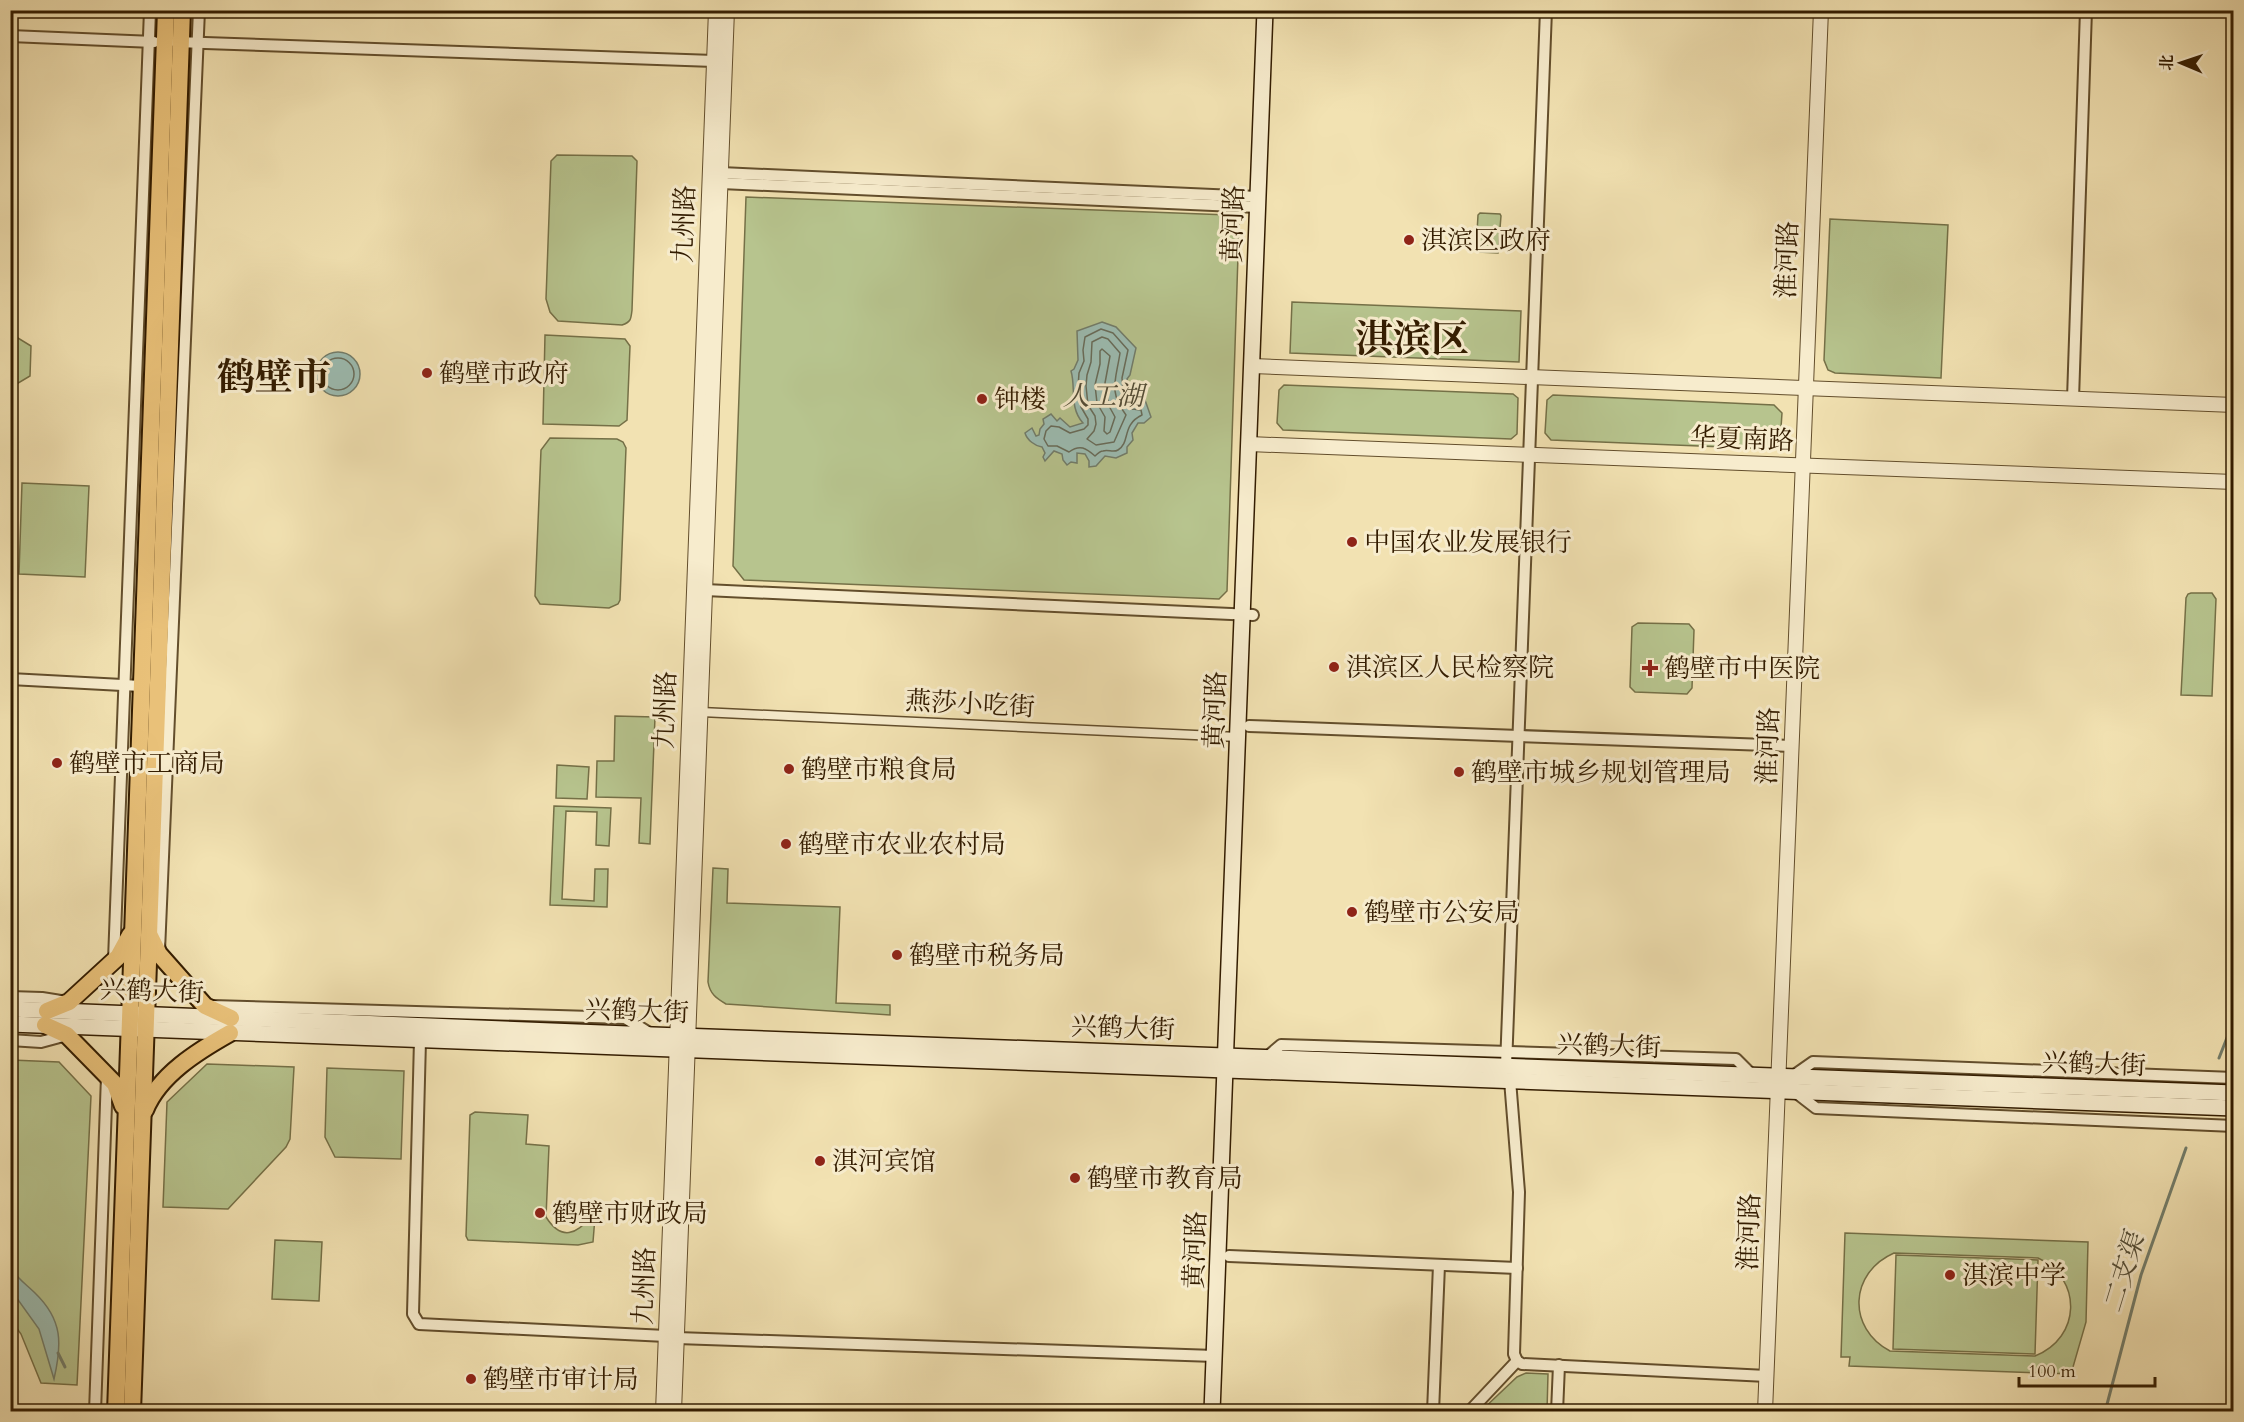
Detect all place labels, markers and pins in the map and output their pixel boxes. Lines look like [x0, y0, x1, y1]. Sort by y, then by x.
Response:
place label: 淇滨区政府 [1421, 223, 1551, 258]
marker: 淇滨区政府 [1402, 233, 1416, 247]
place label: 鹤壁市政府 [439, 356, 569, 391]
marker: 鹤壁市政府 [420, 366, 434, 380]
place label: 钟楼 [994, 382, 1046, 417]
marker: 钟楼 [975, 392, 989, 406]
place label: 中国农业发展银行 [1364, 525, 1572, 560]
marker: 中国农业发展银行 [1345, 535, 1359, 549]
place label: 淇滨区人民检察院 [1346, 650, 1554, 685]
place label: 鹤壁市中医院 [1664, 651, 1820, 686]
marker: 鹤壁市中医院 [1641, 659, 1659, 677]
marker: 淇滨区人民检察院 [1327, 660, 1341, 674]
place label: 鹤壁市工商局 [69, 746, 225, 781]
place label: 鹤壁市粮食局 [801, 752, 957, 787]
place label: 鹤壁市城乡规划管理局 [1471, 755, 1731, 790]
marker: 鹤壁市工商局 [50, 756, 64, 770]
marker: 鹤壁市粮食局 [782, 762, 796, 776]
marker: 鹤壁市城乡规划管理局 [1452, 765, 1466, 779]
place label: 鹤壁市农业农村局 [798, 827, 1006, 862]
marker: 鹤壁市农业农村局 [779, 837, 793, 851]
place label: 鹤壁市公安局 [1364, 895, 1520, 930]
marker: 鹤壁市公安局 [1345, 905, 1359, 919]
place label: 鹤壁市税务局 [909, 938, 1065, 973]
marker: 鹤壁市税务局 [890, 948, 904, 962]
place label: 淇河宾馆 [832, 1144, 936, 1179]
marker: 淇河宾馆 [813, 1154, 827, 1168]
place label: 鹤壁市教育局 [1087, 1161, 1243, 1196]
marker: 鹤壁市教育局 [1068, 1171, 1082, 1185]
place label: 鹤壁市财政局 [552, 1196, 708, 1231]
marker: 鹤壁市财政局 [533, 1206, 547, 1220]
place label: 淇滨中学 [1962, 1258, 2066, 1293]
marker: 淇滨中学 [1943, 1268, 1957, 1282]
place label: 鹤壁市审计局 [483, 1362, 639, 1397]
marker: 鹤壁市审计局 [464, 1372, 478, 1386]

